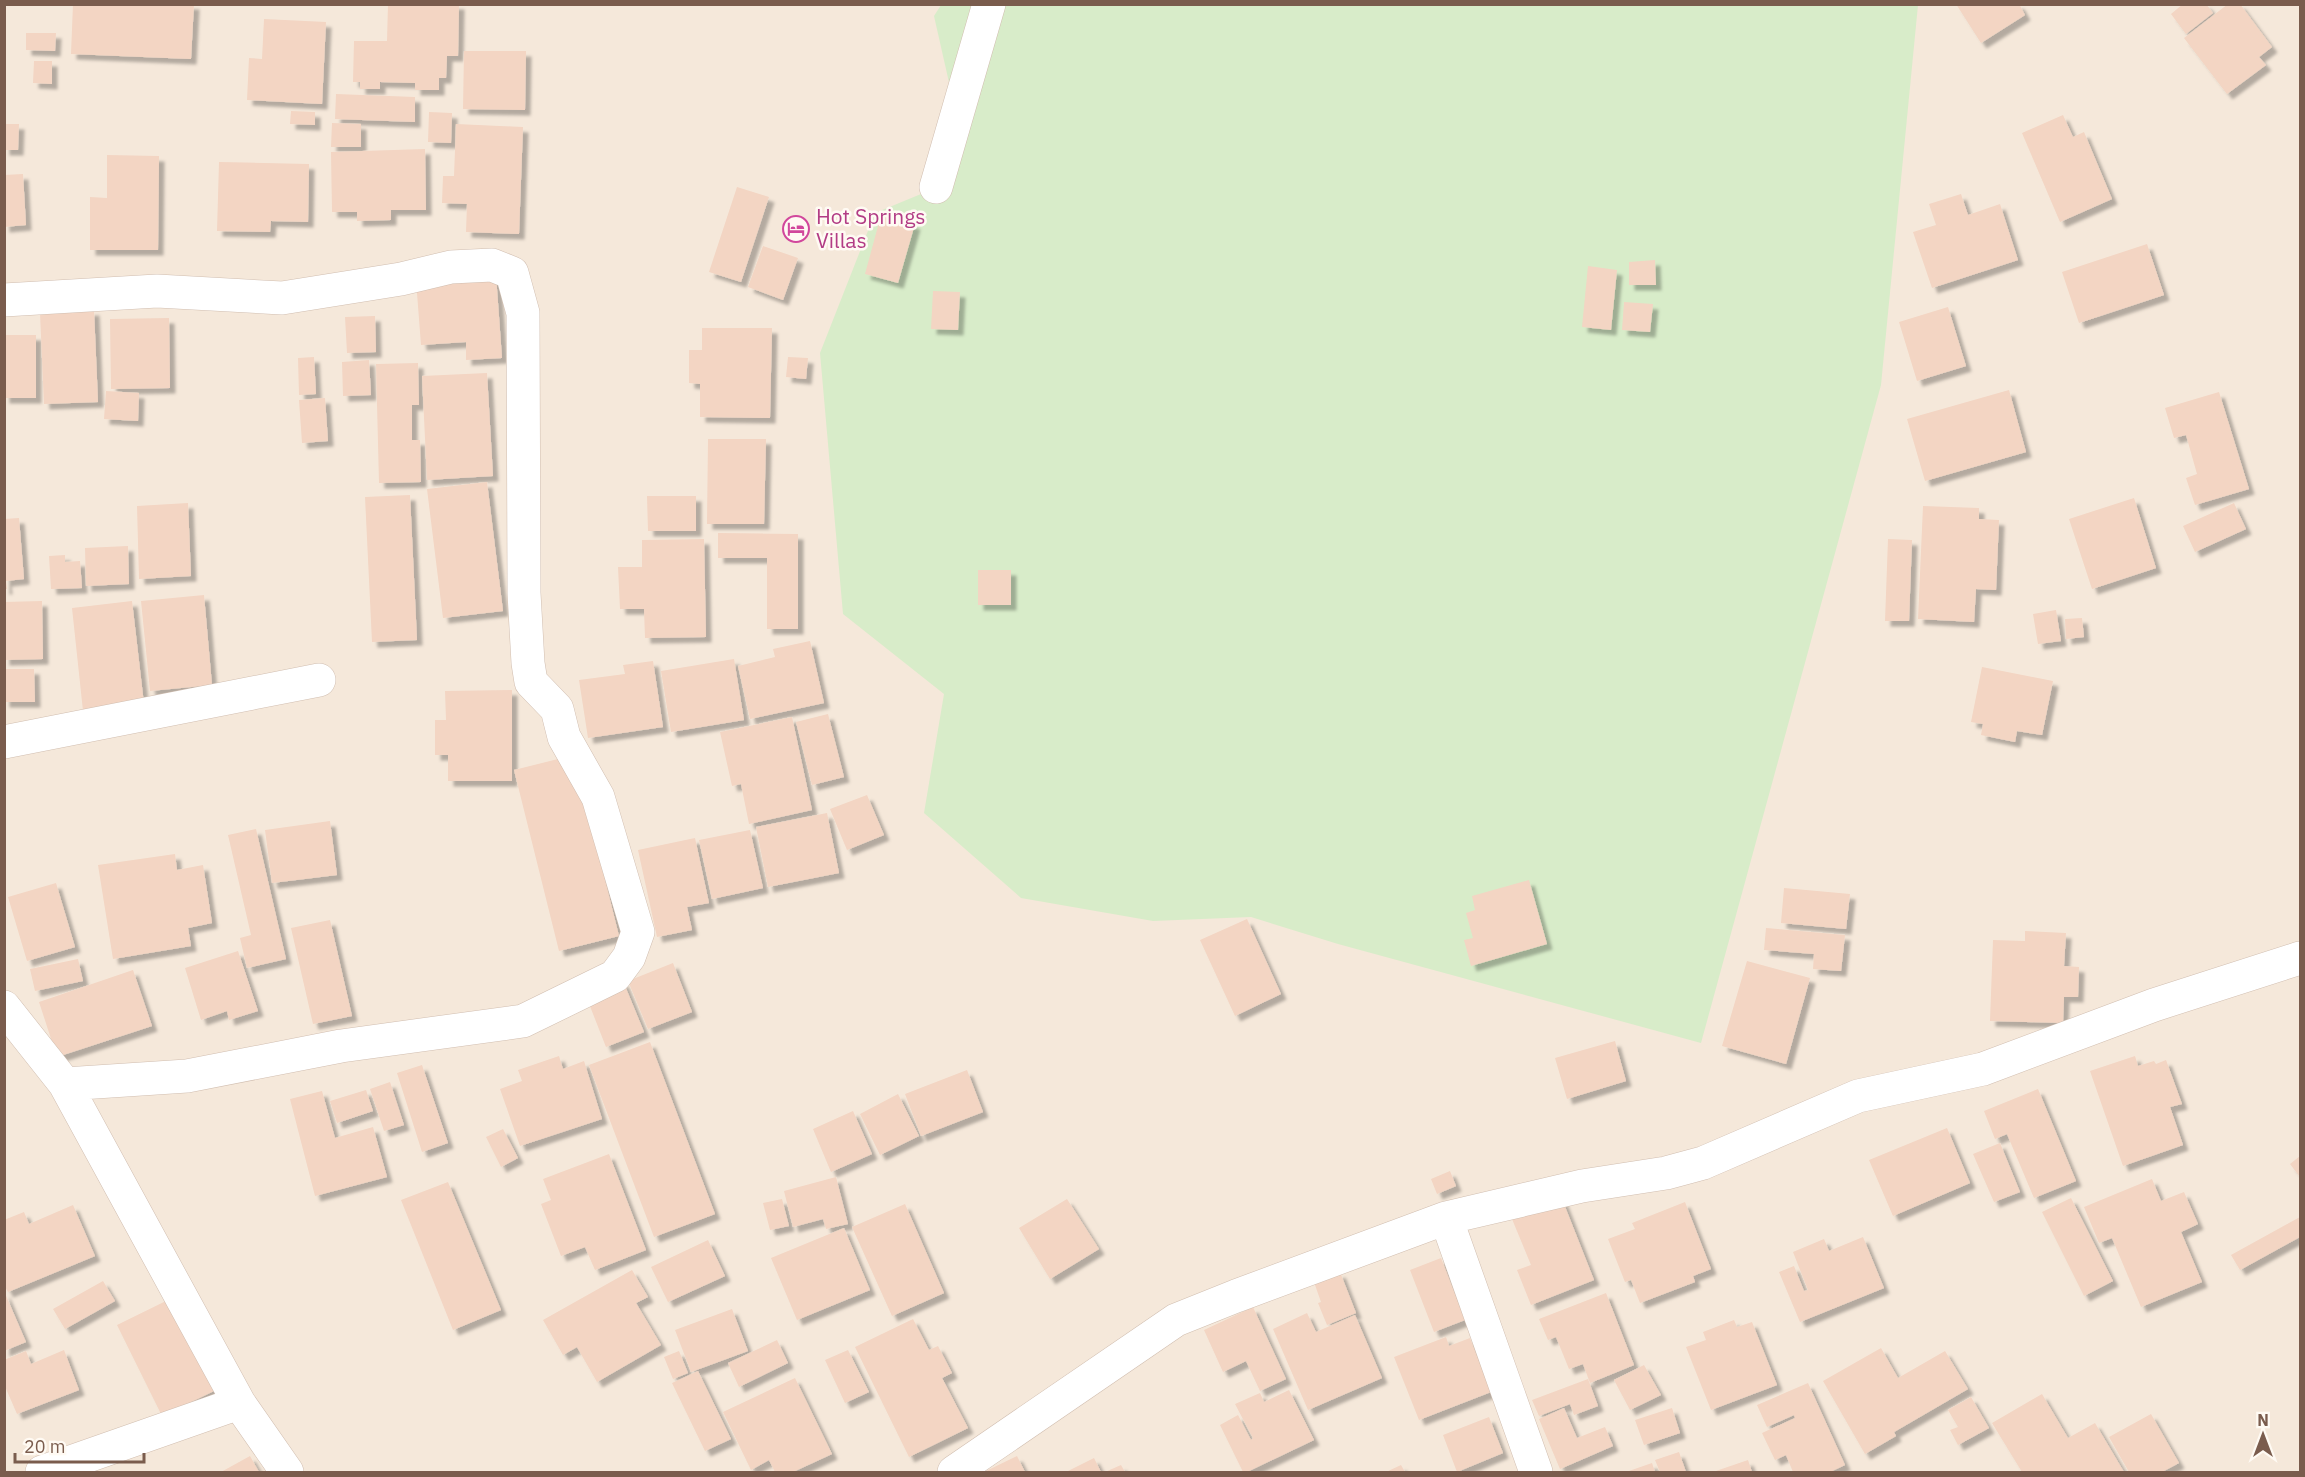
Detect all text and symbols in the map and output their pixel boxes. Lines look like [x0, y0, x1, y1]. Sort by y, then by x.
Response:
place label: Hot Springs Villas [816, 202, 926, 254]
hotel icon: Hot Springs Villas [781, 214, 811, 244]
north arrow [2233, 1405, 2293, 1465]
text: N [2257, 1410, 2269, 1430]
scale bar [15, 1426, 144, 1464]
text: 20 m [24, 1435, 66, 1458]

